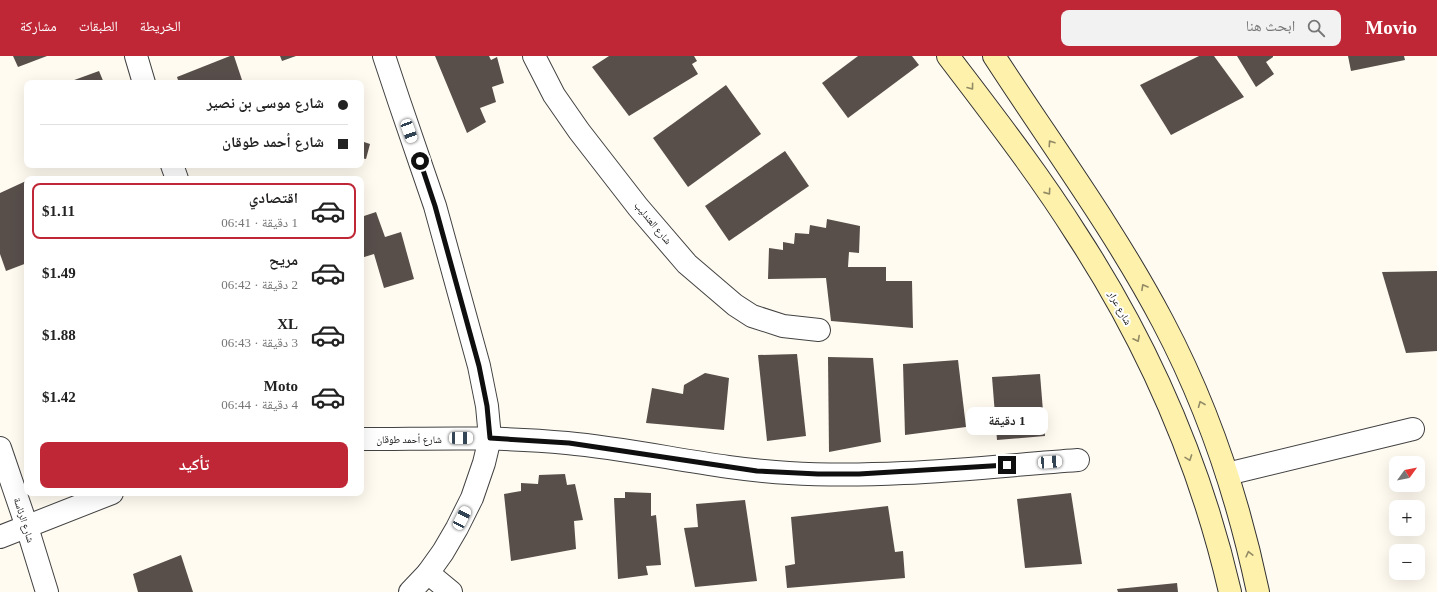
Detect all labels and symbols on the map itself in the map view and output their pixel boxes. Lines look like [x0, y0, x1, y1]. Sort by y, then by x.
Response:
one-way arrow [966, 83, 974, 90]
car [399, 118, 419, 144]
one-way arrow [1049, 140, 1056, 147]
route start [411, 152, 429, 170]
one-way arrow [1043, 188, 1051, 195]
street label: شارع العندليب [631, 200, 674, 247]
one-way arrow [1141, 284, 1149, 291]
street label: شارع عرار [1105, 288, 1134, 328]
one-way arrow [1132, 335, 1140, 342]
one-way arrow [1198, 400, 1206, 408]
callout: 1 دقيقة [966, 407, 1048, 435]
car [449, 432, 473, 444]
street label: شارع أحمد طوقان [376, 433, 442, 446]
one-way arrow [1184, 454, 1192, 461]
car [1038, 455, 1062, 469]
route end [998, 456, 1016, 474]
north arrow [1389, 456, 1425, 492]
street label: شارع الرئاسة [11, 496, 37, 544]
car [451, 505, 473, 531]
one-way arrow [1246, 551, 1254, 557]

